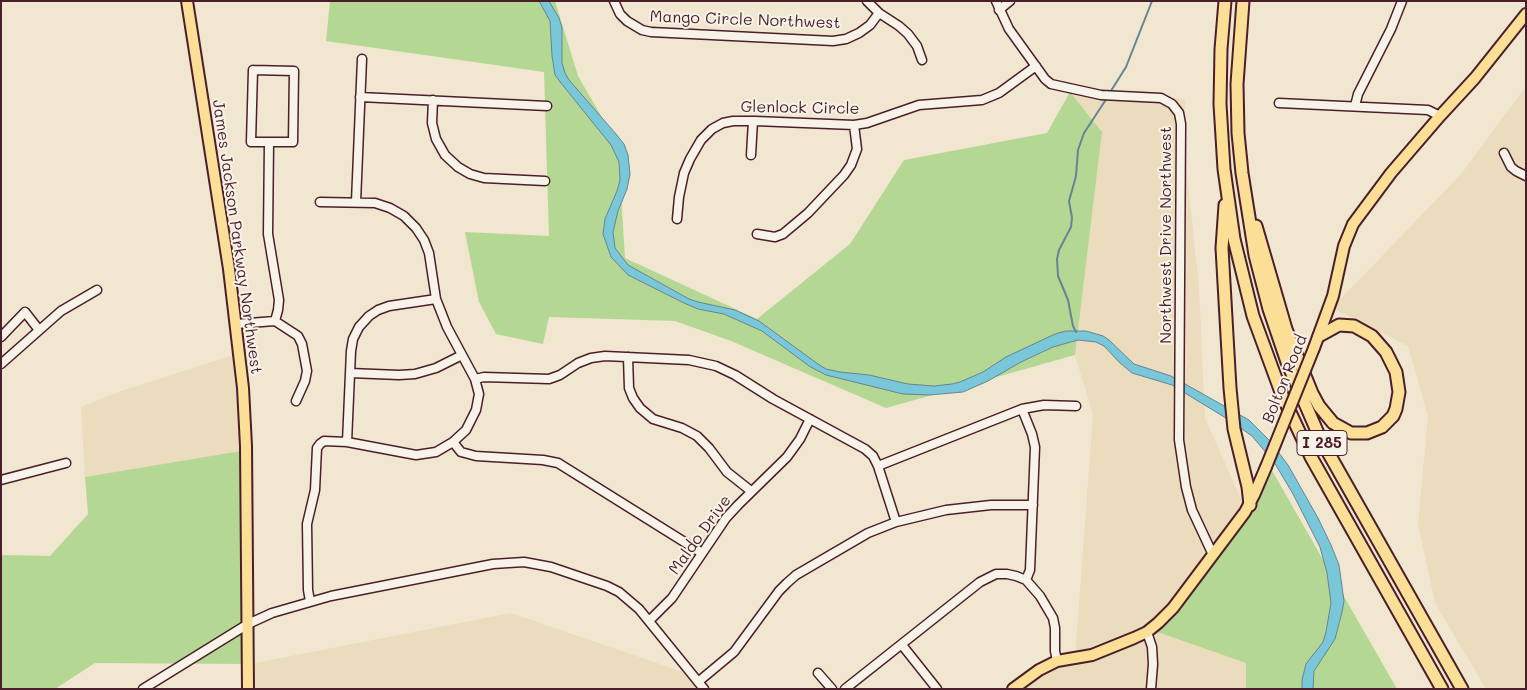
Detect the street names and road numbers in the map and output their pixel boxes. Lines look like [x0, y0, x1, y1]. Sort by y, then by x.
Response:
street label: Mango Circle Northwest [649, 7, 841, 33]
street label: Glenlock Circle [740, 97, 860, 119]
street label: James Jackson Parkway Northwest [208, 99, 266, 375]
street label: Northwest Drive Northwest [1156, 126, 1176, 344]
street label: Bolton Road [1259, 332, 1311, 426]
road number: I 285 [1297, 430, 1347, 456]
street label: Maldo Drive [665, 491, 735, 579]

